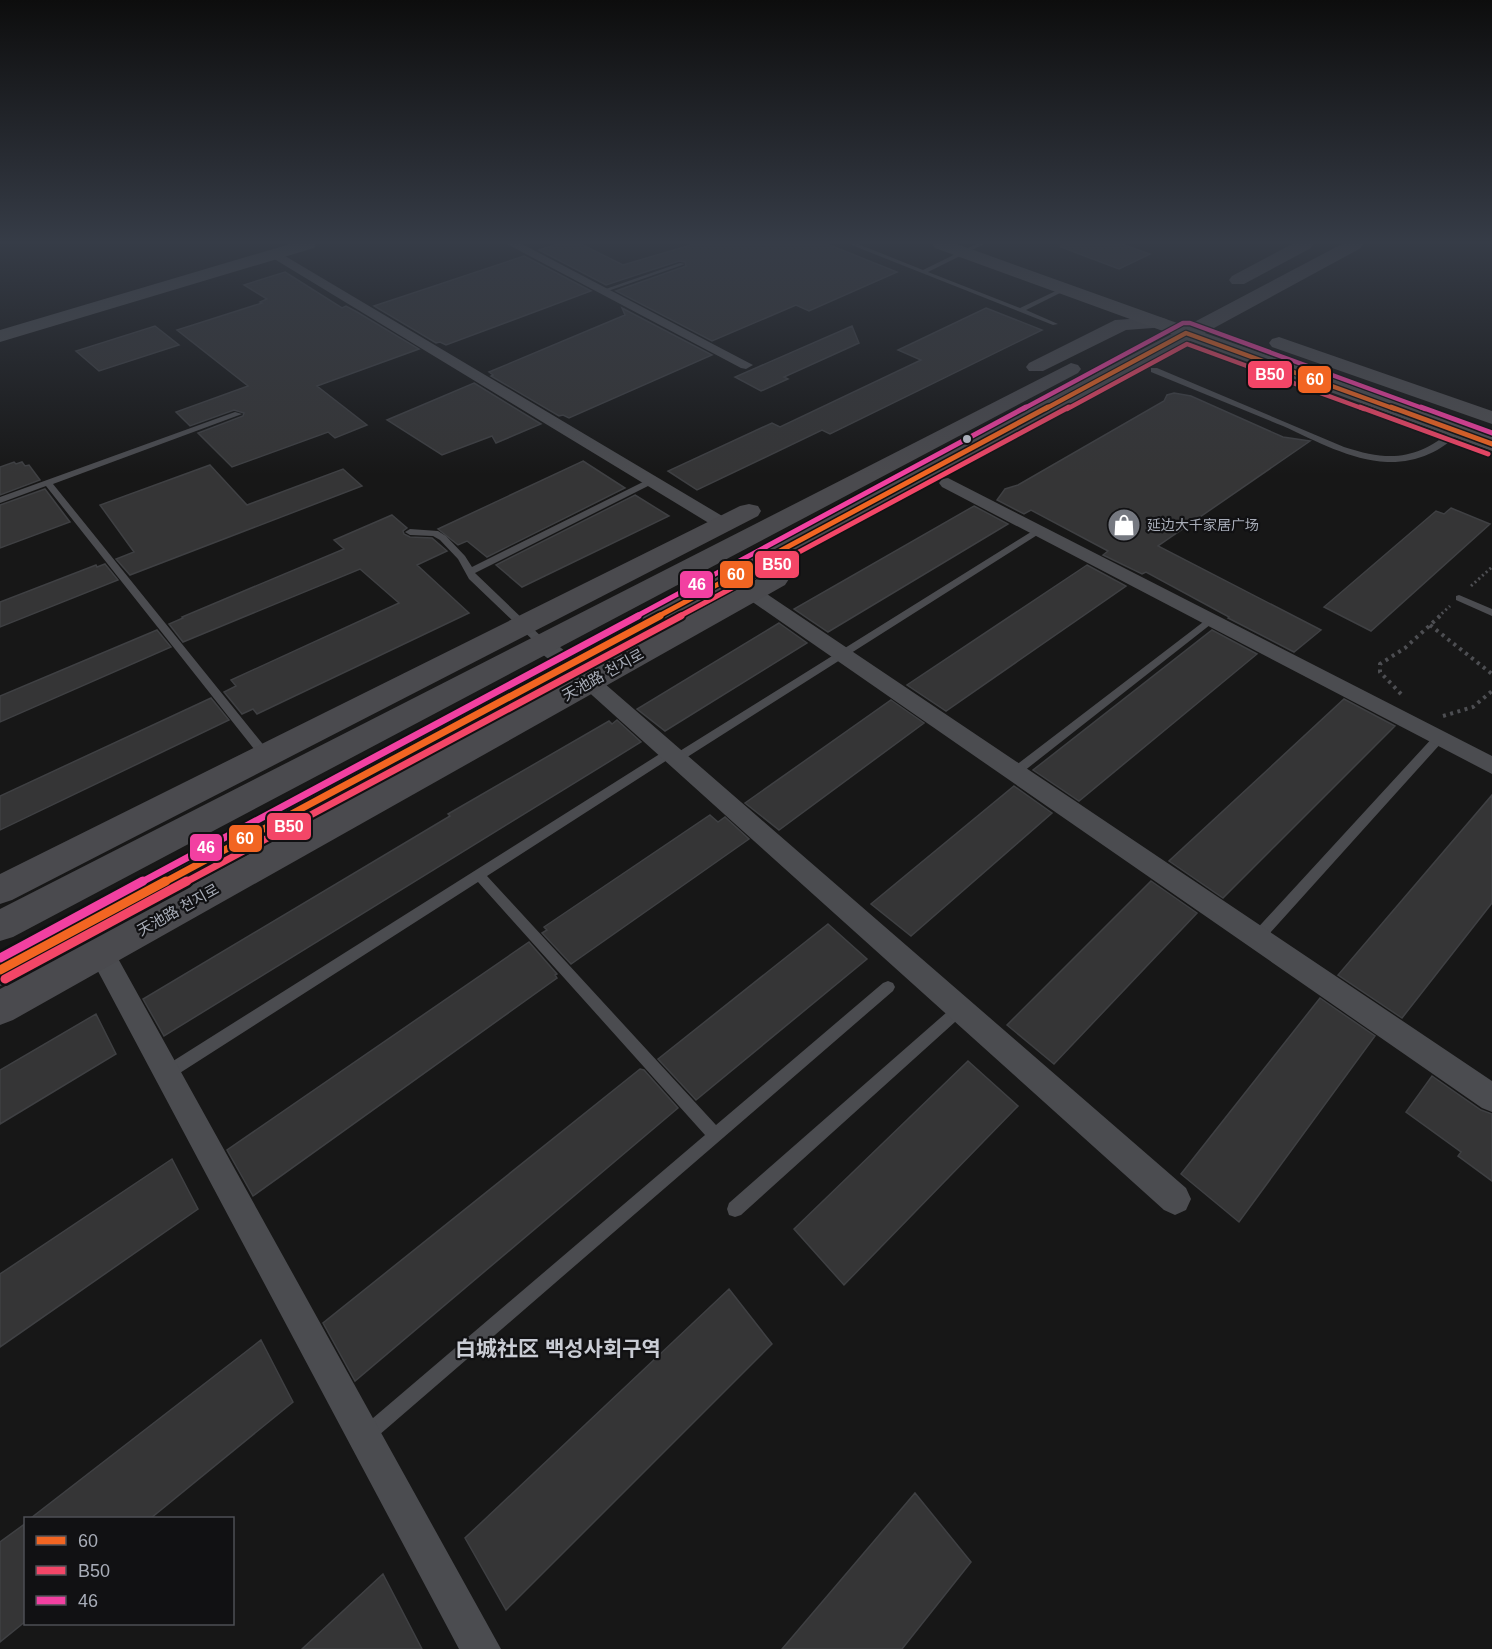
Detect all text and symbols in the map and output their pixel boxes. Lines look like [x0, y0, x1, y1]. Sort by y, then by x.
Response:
line badge: B50 [1247, 360, 1293, 389]
line badge: 60 [1297, 365, 1332, 394]
text: B50 [1255, 366, 1285, 383]
text: 60 [1306, 371, 1324, 388]
unlabelled marker [961, 433, 973, 445]
shop icon: 延边大千家居广场 [1106, 507, 1142, 543]
place label: 延边大千家居广场 [1147, 517, 1259, 533]
line badge: B50 [754, 550, 800, 579]
text: B50 [762, 556, 792, 573]
line badge: 60 [719, 560, 754, 589]
text: 60 [727, 566, 745, 583]
line badge: 46 [679, 570, 714, 599]
text: 46 [688, 576, 706, 593]
street label: 天池路 천지로 [559, 645, 646, 704]
line badge: B50 [266, 812, 312, 841]
text: B50 [274, 818, 304, 835]
line badge: 60 [228, 824, 263, 853]
text: 60 [236, 830, 254, 847]
line badge: 46 [189, 833, 223, 862]
text: 46 [197, 839, 215, 856]
street label: 天池路 천지로 [134, 880, 221, 939]
district label: 白城社区 백성사회구역 [455, 1337, 661, 1360]
legend [24, 1517, 234, 1625]
text: 60 [78, 1531, 98, 1551]
text: B50 [78, 1561, 110, 1581]
text: 46 [78, 1591, 98, 1611]

